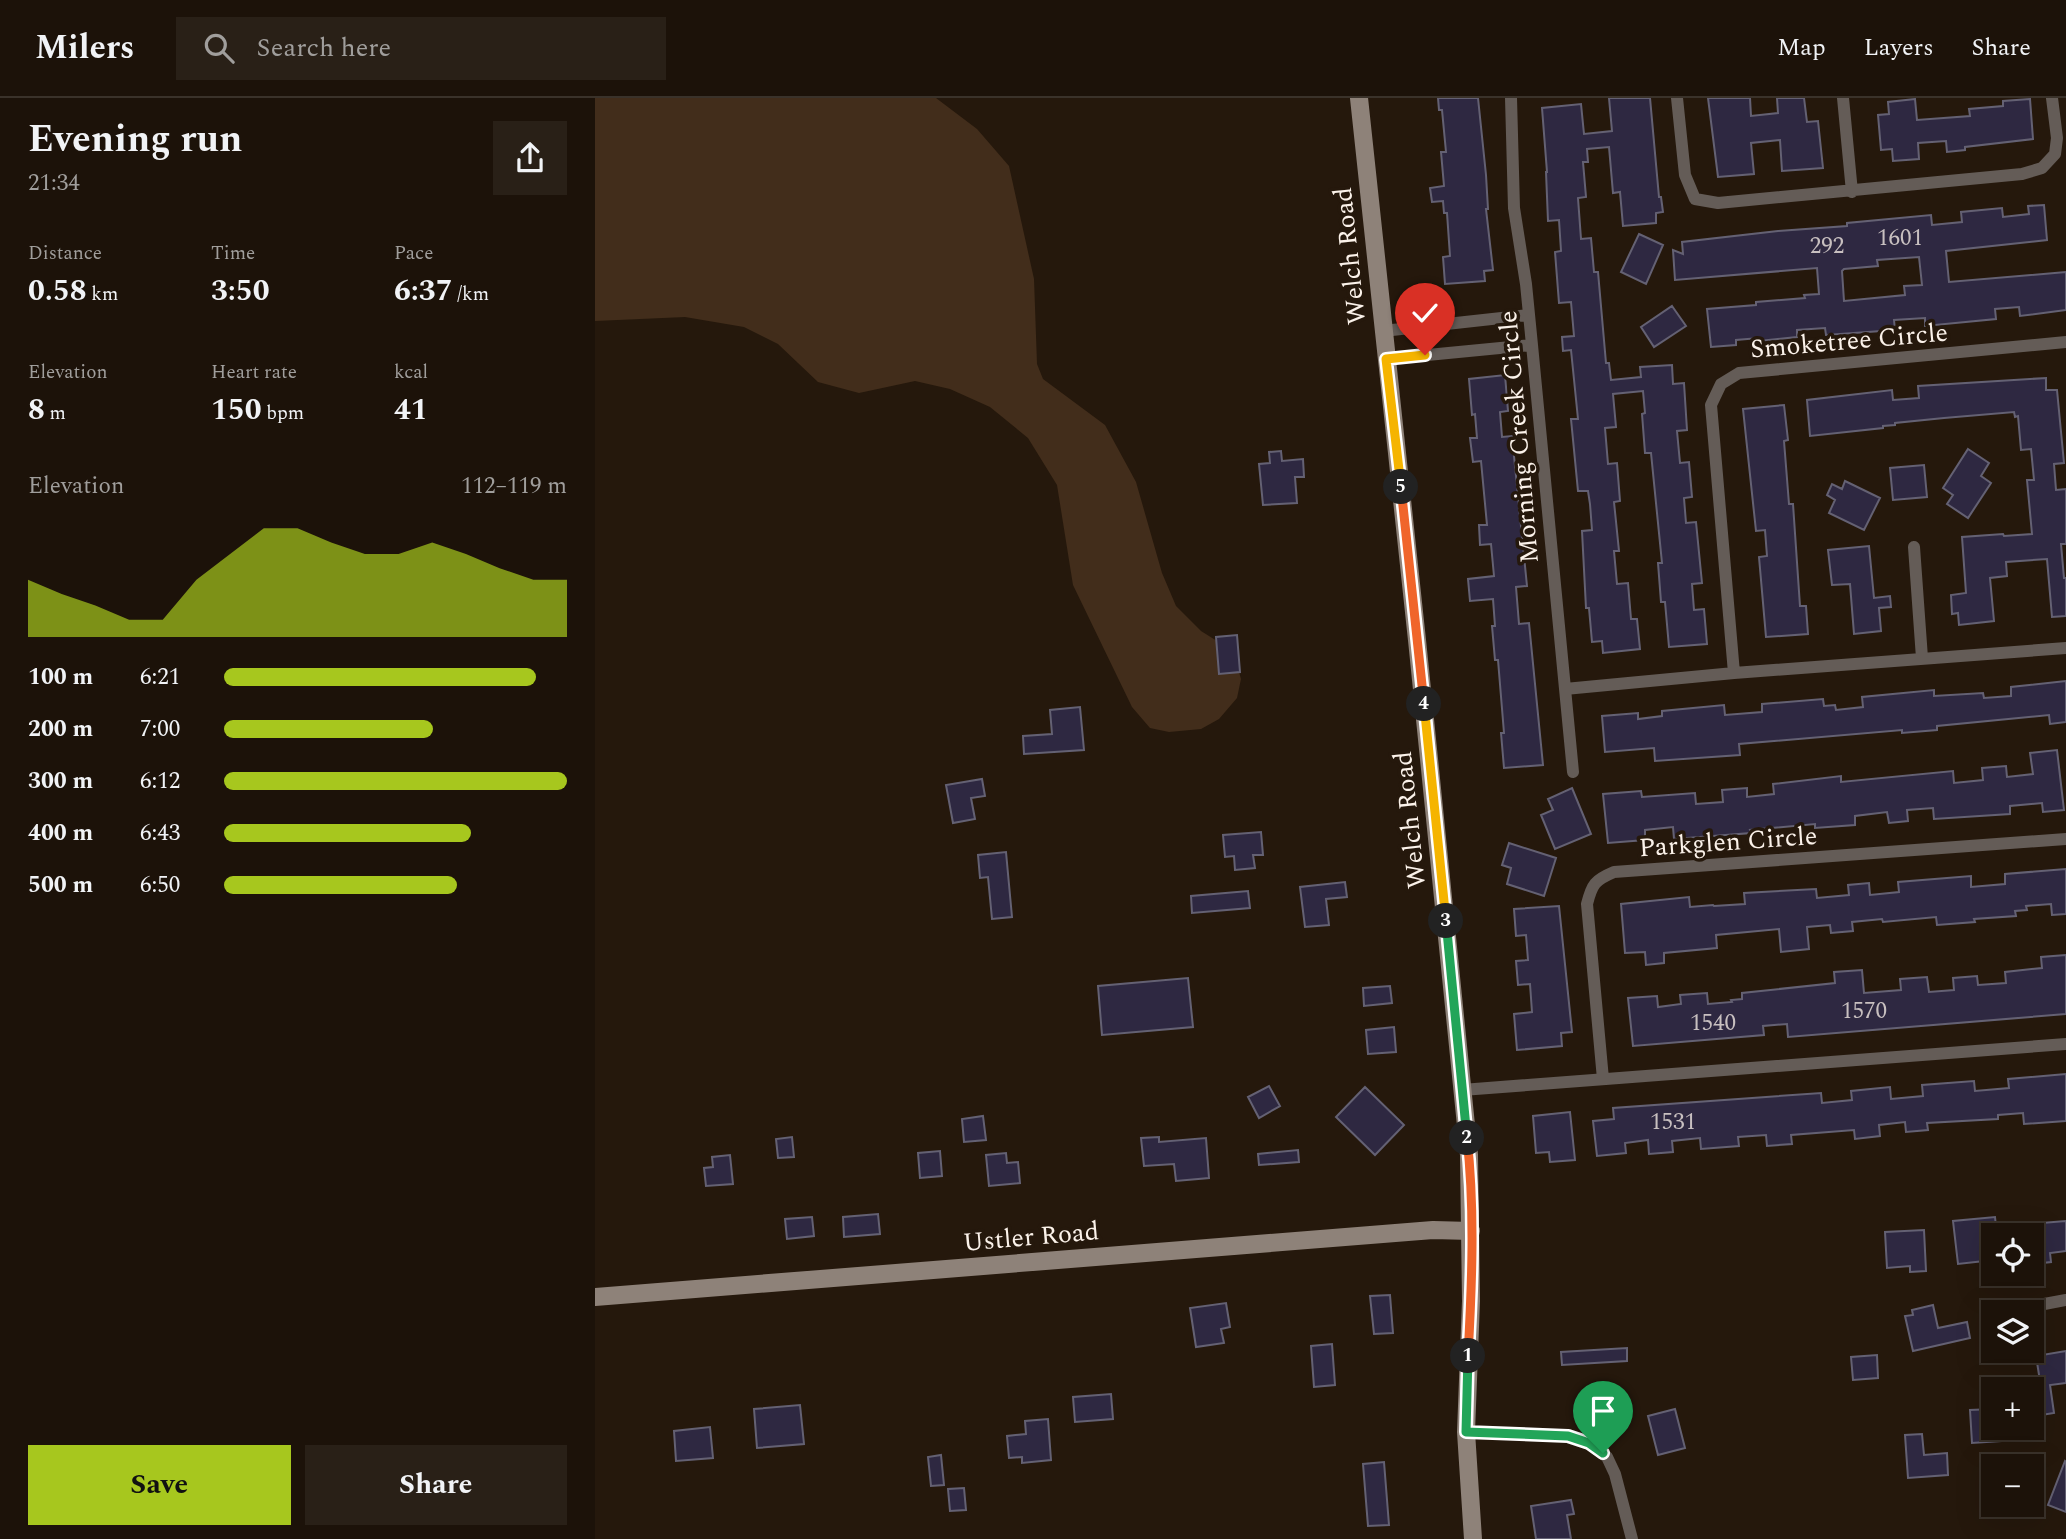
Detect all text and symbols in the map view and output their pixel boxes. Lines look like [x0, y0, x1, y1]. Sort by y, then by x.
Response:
search box [176, 17, 666, 80]
text: Milers [35, 23, 134, 73]
text: Search here [256, 28, 391, 68]
icon: search [200, 29, 238, 67]
text: Map [1777, 30, 1826, 66]
text: Layers [1864, 30, 1934, 66]
text: Share [1972, 30, 2031, 66]
text: Evening run [28, 111, 242, 169]
button: share [493, 121, 567, 195]
text: 21:34 [28, 166, 80, 201]
street label: Welch Road [1323, 185, 1377, 327]
house number: 1601 [1877, 221, 1923, 256]
house number: 292 [1810, 229, 1844, 264]
text: Distance [28, 239, 102, 268]
text: Time [211, 239, 255, 268]
text: Pace [394, 239, 433, 268]
text: 0.58 [28, 268, 87, 314]
text: 3:50 [211, 268, 270, 314]
text: 6:37 [394, 268, 453, 314]
text: km [87, 280, 118, 309]
text: /km [453, 280, 489, 309]
pin [1395, 283, 1455, 355]
icon: check [1406, 294, 1444, 332]
street label: Morning Creek Circle [1488, 309, 1550, 565]
street label: Smoketree Circle [1749, 312, 1950, 370]
text: Elevation [28, 358, 108, 387]
text: Heart rate [211, 358, 297, 387]
text: kcal [394, 358, 428, 387]
text: 8 [28, 387, 45, 433]
text: 150 [211, 387, 262, 433]
text: 41 [394, 387, 428, 433]
text: m [45, 399, 66, 428]
text: bpm [262, 399, 304, 428]
text: Elevation [28, 469, 124, 504]
text: 112–119 m [461, 469, 567, 504]
pin: 5 [1383, 470, 1419, 504]
text: 5 [1395, 472, 1406, 501]
text: 100 m [28, 660, 93, 695]
text: 6:21 [140, 660, 180, 695]
pin: 4 [1407, 686, 1441, 722]
text: 4 [1418, 689, 1429, 718]
text: 200 m [28, 712, 93, 747]
text: 7:00 [140, 712, 180, 747]
street label: Welch Road [1383, 749, 1437, 891]
text: 300 m [28, 764, 93, 799]
text: 6:12 [140, 764, 180, 799]
text: 400 m [28, 816, 93, 851]
text: 6:43 [140, 816, 180, 851]
street label: Parkglen Circle [1638, 816, 1819, 868]
text: 500 m [28, 868, 93, 903]
text: 6:50 [140, 868, 180, 903]
pin: 3 [1429, 904, 1463, 938]
text: 3 [1440, 906, 1451, 935]
house number: 1570 [1841, 994, 1887, 1029]
house number: 1540 [1690, 1006, 1736, 1041]
house number: 1531 [1650, 1105, 1696, 1140]
pin: 2 [1449, 1121, 1485, 1156]
text: 2 [1461, 1123, 1472, 1152]
street label: Ustler Road [961, 1211, 1101, 1263]
map controls [1981, 1223, 2044, 1517]
button: locate [1981, 1223, 2044, 1286]
button: layers [1981, 1300, 2044, 1363]
pin: 1 [1451, 1338, 1485, 1374]
text: 1 [1462, 1341, 1473, 1370]
button: + [1981, 1377, 2044, 1440]
pin [1573, 1381, 1633, 1453]
icon: arrive [1584, 1392, 1622, 1430]
button: Save [28, 1445, 291, 1525]
button: Share [305, 1445, 567, 1525]
button: − [1981, 1454, 2044, 1517]

